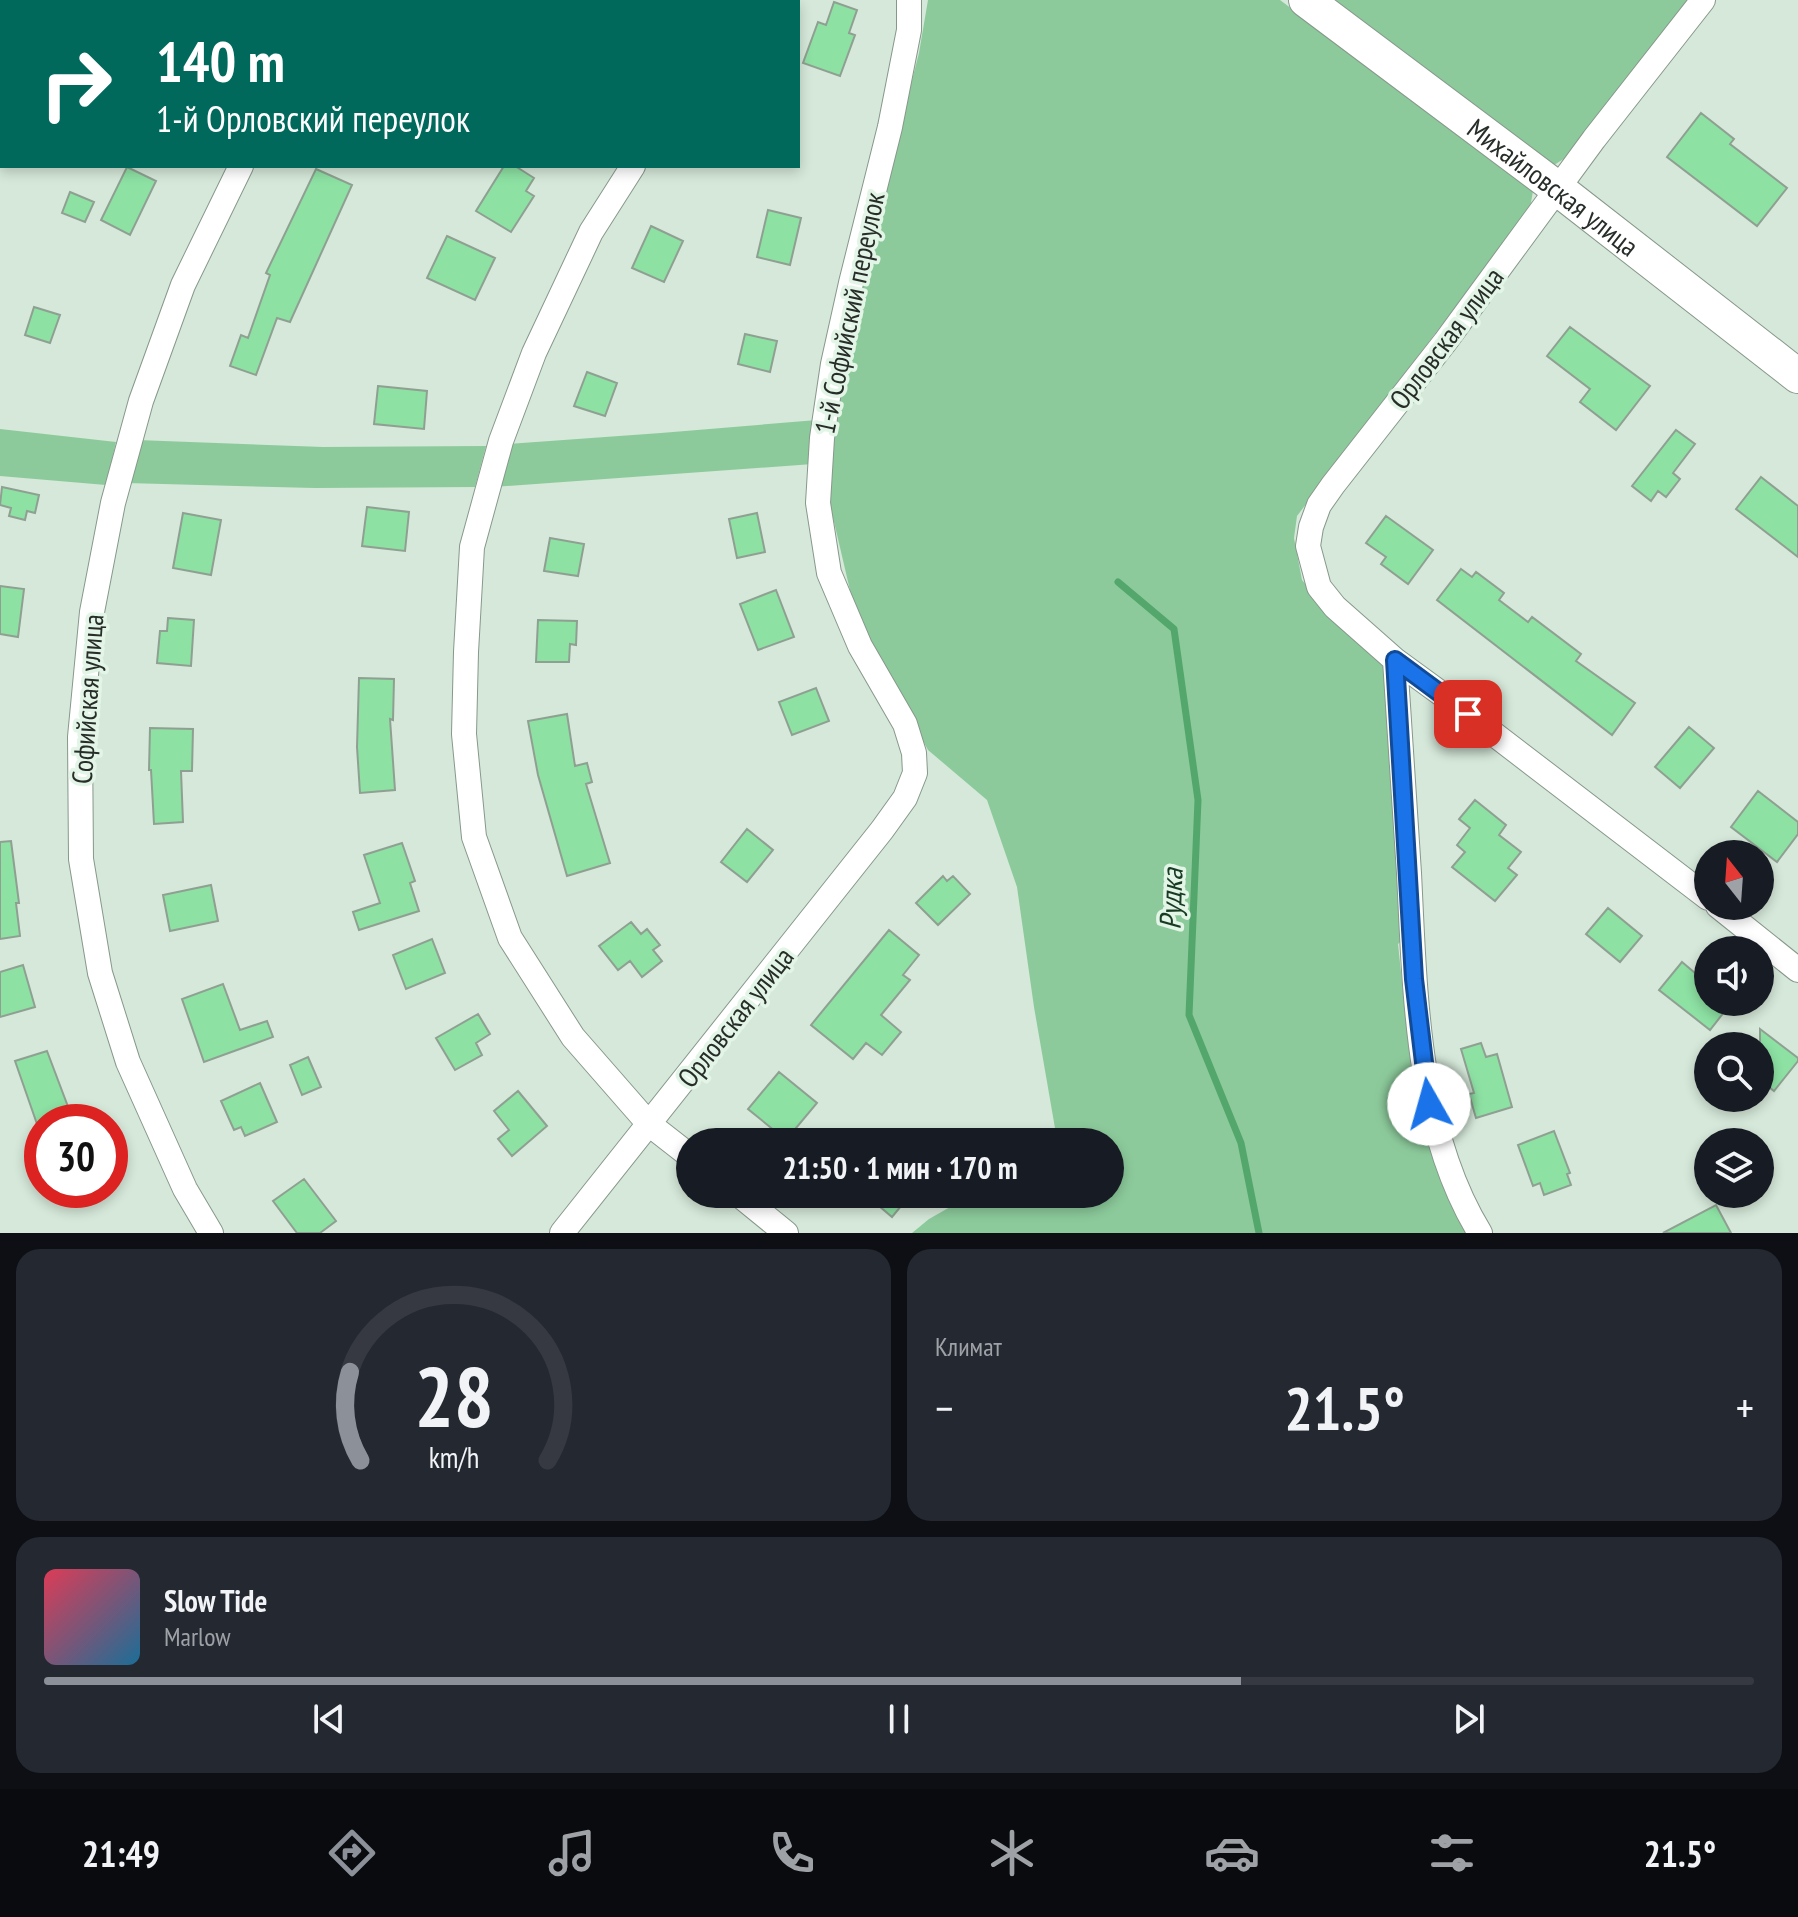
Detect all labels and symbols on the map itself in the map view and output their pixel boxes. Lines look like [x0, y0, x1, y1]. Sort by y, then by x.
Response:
street label: Михайловская улица [1460, 109, 1647, 264]
street label: 1-й Софийский переулок [805, 189, 893, 437]
street label: Орловская улица [1381, 260, 1511, 416]
street label: Софийская улица [63, 613, 111, 785]
pin [1434, 680, 1502, 748]
north arrow [1694, 840, 1774, 920]
water label: Рудка [1149, 866, 1191, 930]
street label: Орловская улица [669, 939, 801, 1095]
position arrow [1387, 1062, 1471, 1146]
speed limit sign: 30 [24, 1104, 128, 1208]

